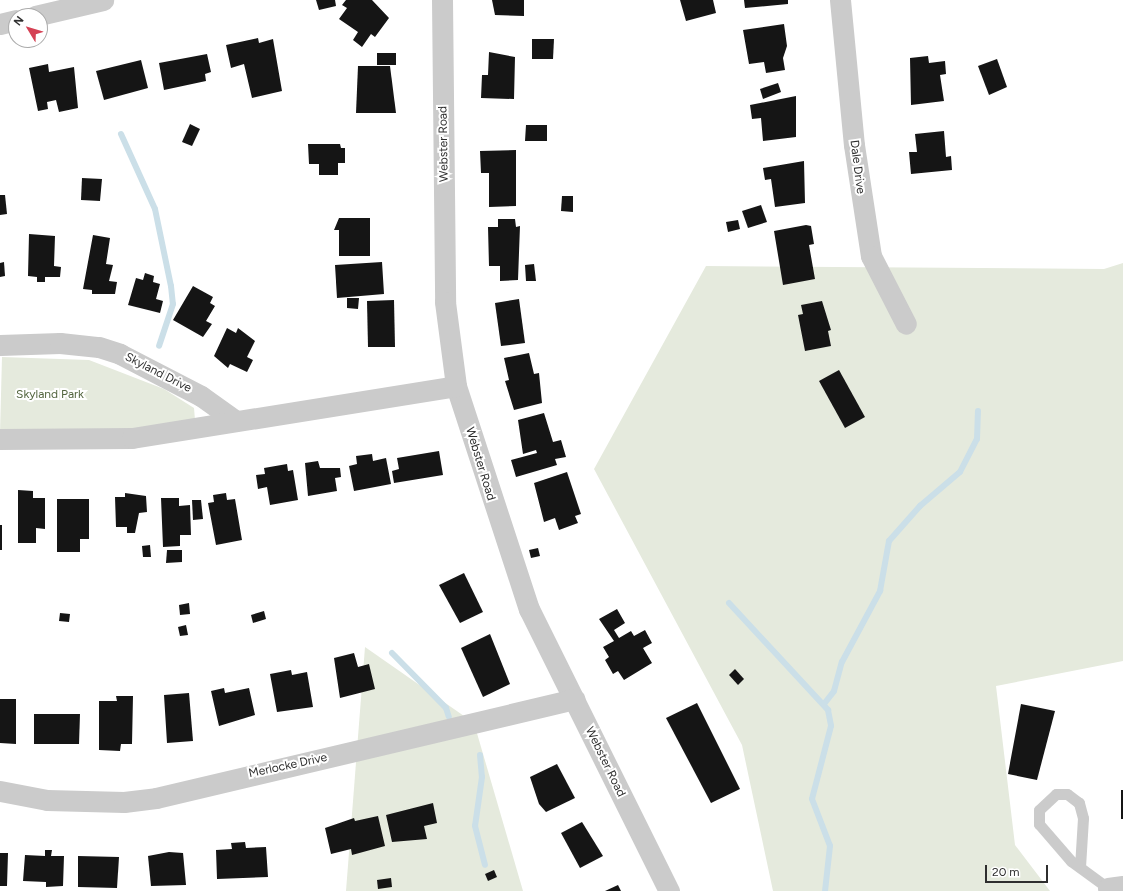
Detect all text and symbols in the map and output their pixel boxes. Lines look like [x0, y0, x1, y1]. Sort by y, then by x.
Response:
north arrow [8, 8, 48, 48]
text: N [11, 14, 27, 28]
street label: Webster Road [436, 106, 452, 182]
street label: Dale Drive [847, 139, 867, 195]
street label: Skyland Drive [122, 350, 194, 396]
park label: Skyland Park [16, 388, 84, 402]
street label: Webster Road [462, 426, 498, 502]
street label: Webster Road [582, 725, 628, 799]
street label: Merlocke Drive [247, 751, 329, 781]
scale bar [987, 857, 1050, 883]
text: 20 m [992, 865, 1020, 879]

